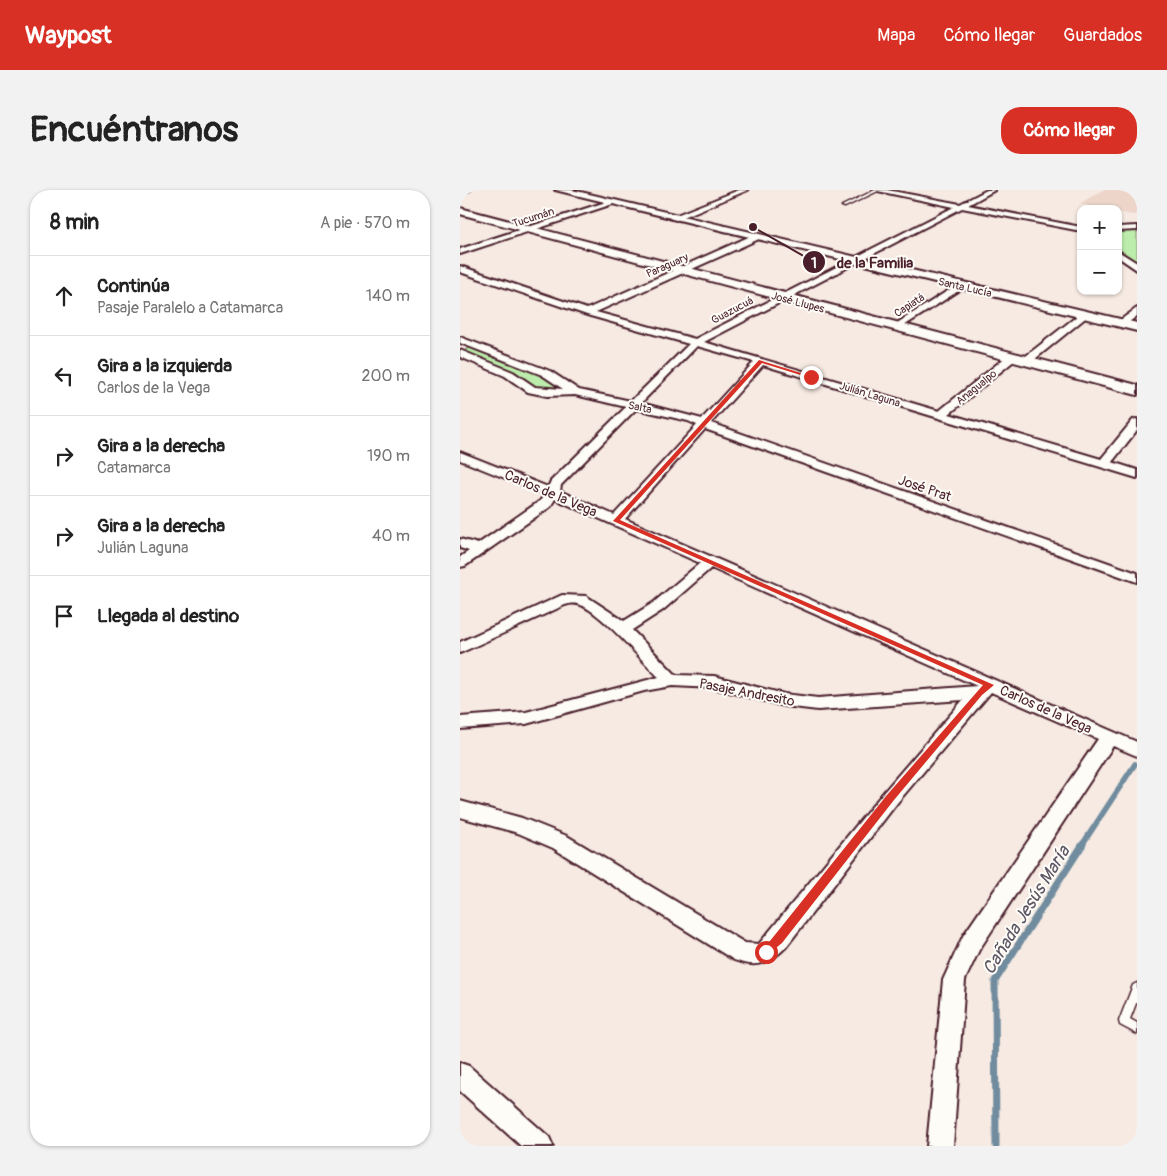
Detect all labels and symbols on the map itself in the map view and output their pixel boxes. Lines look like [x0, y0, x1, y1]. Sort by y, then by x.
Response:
street label: Tucumán [511, 205, 556, 230]
callout: de la Familia [802, 247, 923, 277]
street label: Paraguary [644, 250, 690, 280]
text: 1 [811, 254, 817, 273]
text: de la Familia [837, 254, 913, 273]
street label: Santa Lucía [937, 275, 993, 300]
street label: José Llupes [770, 289, 826, 316]
street label: Capiatá [892, 291, 927, 320]
street label: Guazucuá [709, 294, 755, 327]
route end [800, 366, 823, 389]
street label: Anagualpo [953, 367, 999, 408]
street label: Julián Laguna [838, 379, 902, 410]
street label: Salta [627, 399, 653, 416]
street label: Carlos de la Vega [502, 466, 600, 521]
street label: José Prat [896, 471, 954, 506]
street label: Pasaje Andresito [698, 675, 797, 710]
street label: Carlos de la Vega [997, 682, 1094, 737]
water label: Cañada Jesús María [978, 840, 1076, 979]
route start [755, 941, 778, 964]

